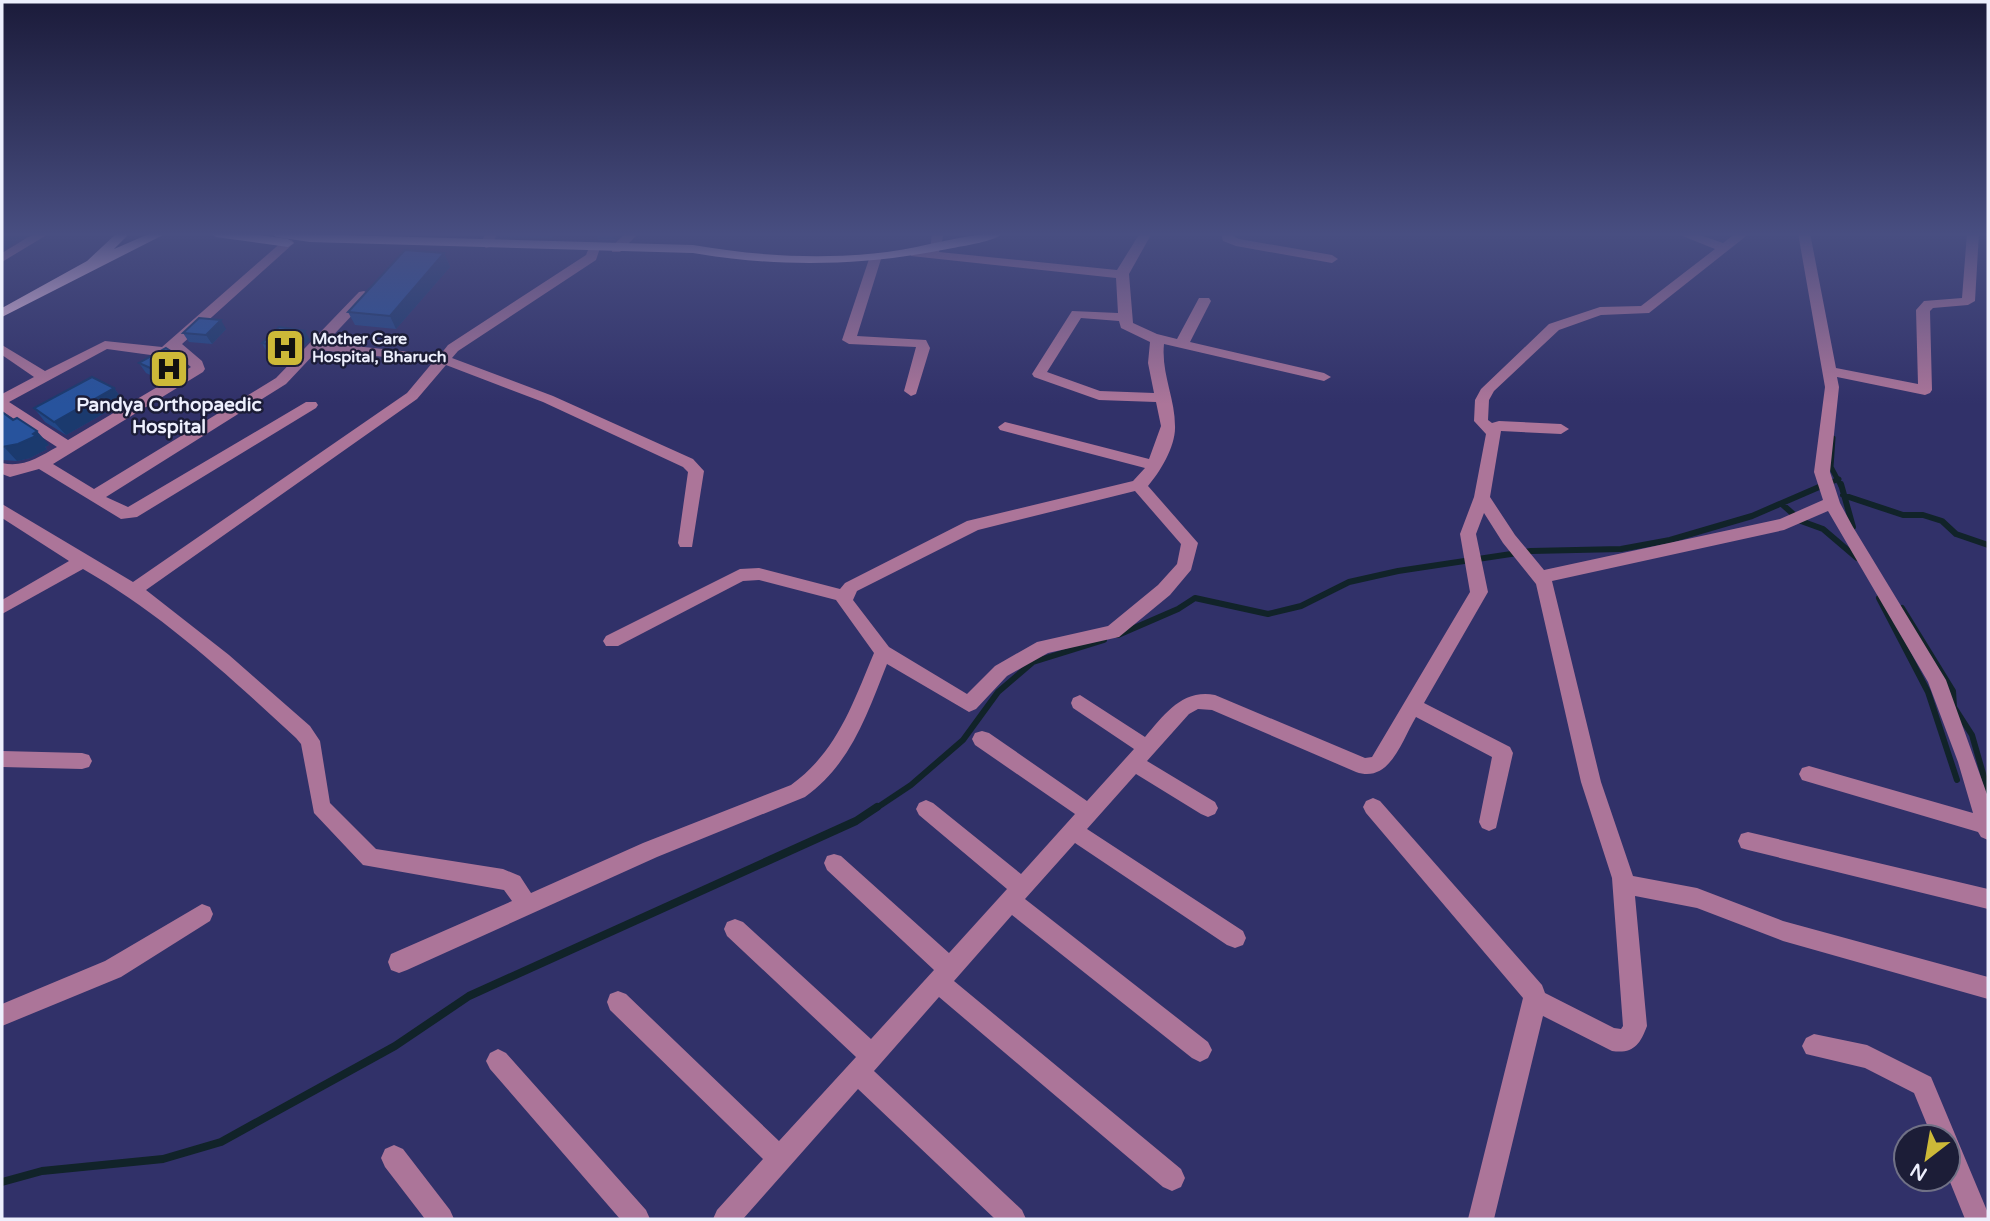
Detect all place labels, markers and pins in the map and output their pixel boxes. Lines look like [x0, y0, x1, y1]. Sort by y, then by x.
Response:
hospital icon: Mother Care Hospital, Bharuch [264, 327, 306, 369]
place label: Mother Care Hospital, Bharuch [312, 329, 447, 367]
hospital icon: Pandya Orthopaedic Hospital [148, 348, 190, 390]
place label: Pandya Orthopaedic Hospital [76, 394, 262, 439]

